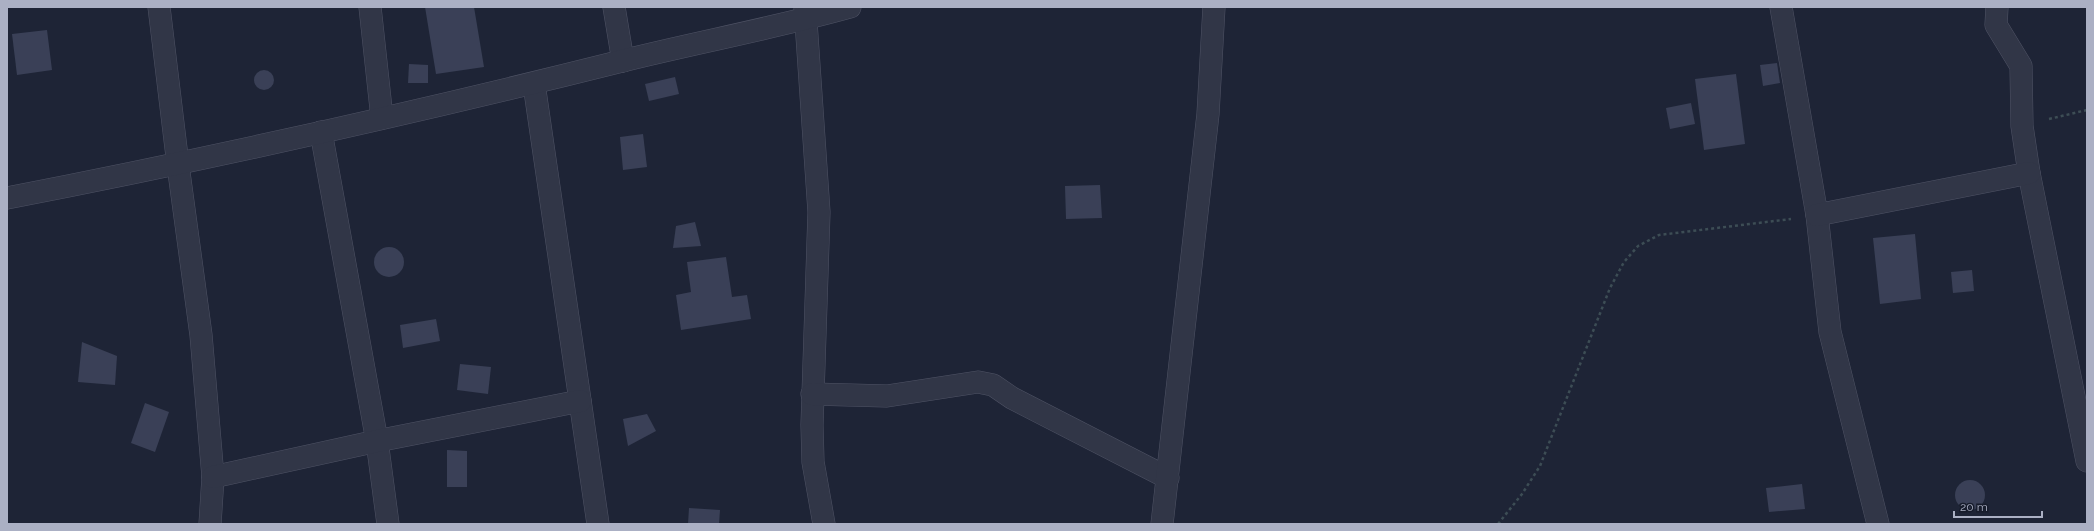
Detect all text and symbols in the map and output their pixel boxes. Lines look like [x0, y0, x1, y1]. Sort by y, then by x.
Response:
scale bar [1954, 493, 2042, 519]
text: 20 m [1960, 500, 1988, 514]

